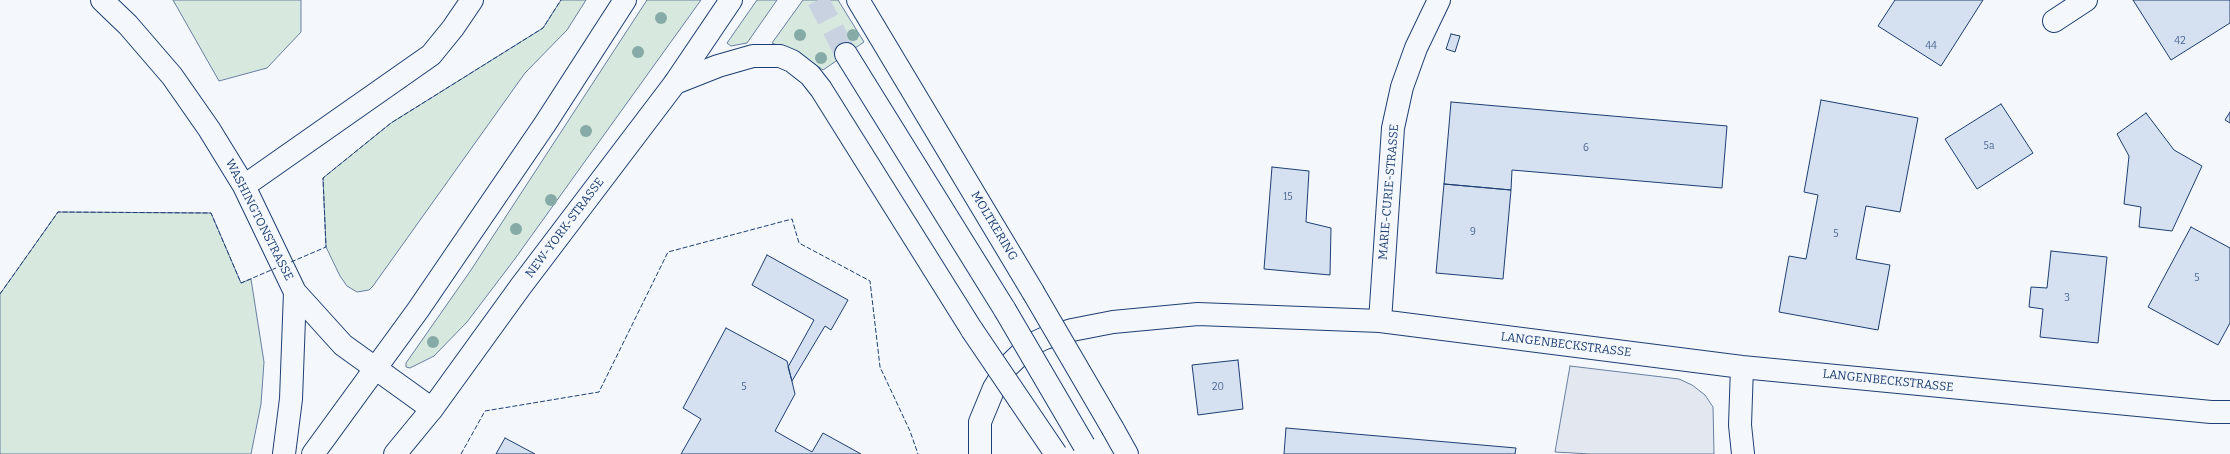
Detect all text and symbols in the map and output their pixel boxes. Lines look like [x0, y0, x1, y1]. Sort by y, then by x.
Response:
house number: 42 [2174, 35, 2186, 47]
house number: 44 [1925, 40, 1937, 52]
street label: MARIE-CURIE-STRASSE [1376, 124, 1402, 260]
house number: 5a [1984, 140, 1994, 152]
house number: 6 [1583, 142, 1589, 154]
street label: WASHINGTONSTRASSE [222, 157, 296, 283]
street label: NEW-YORK-STRASSE [523, 175, 607, 281]
street label: MOLTKERING [968, 189, 1020, 263]
house number: 15 [1283, 191, 1293, 203]
house number: 9 [1470, 226, 1476, 238]
house number: 5 [1833, 228, 1839, 240]
house number: 5 [2194, 272, 2200, 284]
house number: 3 [2064, 292, 2070, 304]
street label: LANGENBECKSTRASSE [1500, 330, 1632, 360]
street label: LANGENBECKSTRASSE [1822, 367, 1954, 395]
house number: 5 [741, 381, 747, 393]
house number: 20 [1212, 381, 1224, 393]

